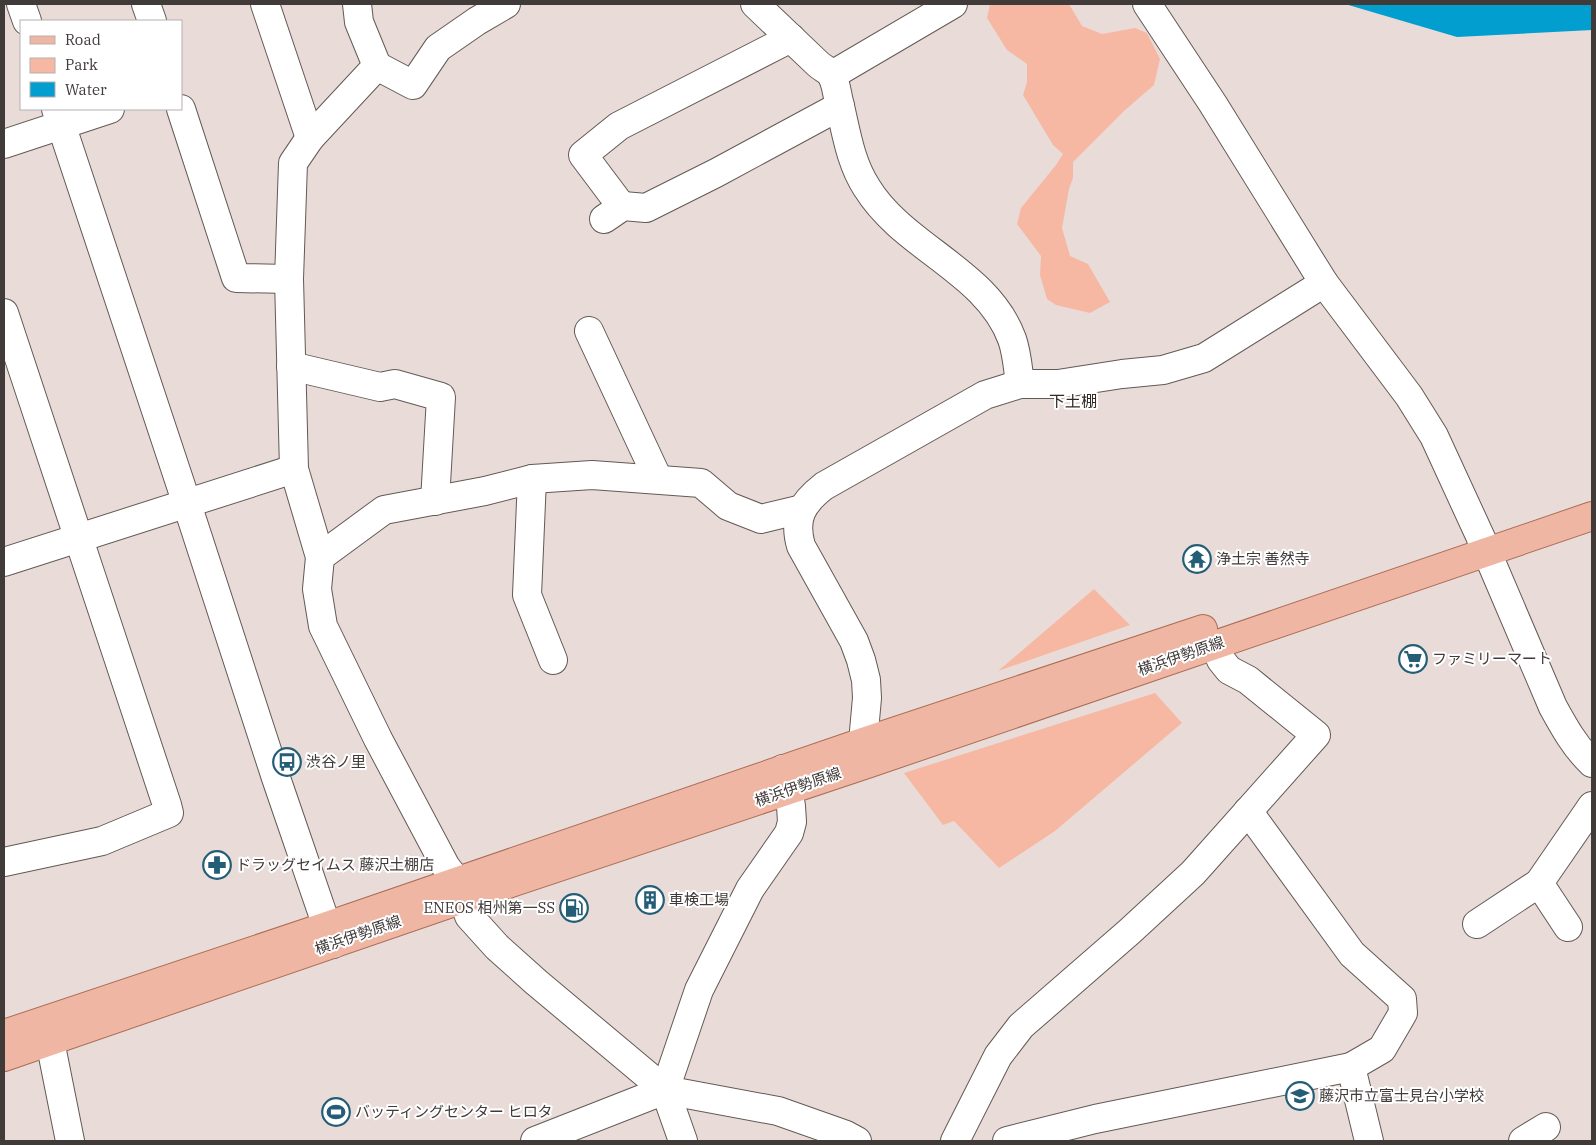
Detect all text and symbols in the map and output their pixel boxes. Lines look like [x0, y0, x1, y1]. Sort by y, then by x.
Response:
legend [20, 20, 182, 110]
text: Road [65, 30, 101, 49]
text: Park [65, 55, 98, 74]
text: Water [65, 80, 107, 99]
district label: 下土棚 [1049, 391, 1097, 411]
temple icon: 浄土宗 善然寺 [1182, 544, 1212, 574]
place label: 浄土宗 善然寺 [1216, 549, 1309, 568]
street label: 横浜伊勢原線 [1135, 632, 1226, 679]
supermarket icon: ファミリーマート [1398, 644, 1428, 674]
place label: ファミリーマート [1432, 649, 1552, 668]
bus stop icon: 渋谷ノ里 [272, 747, 302, 777]
place label: 渋谷ノ里 [306, 752, 366, 771]
street label: 横浜伊勢原線 [752, 763, 843, 810]
pharmacy icon: ドラッグセイムス 藤沢土棚店 [202, 850, 232, 880]
place label: ドラッグセイムス 藤沢土棚店 [236, 855, 434, 874]
building icon: 車検工場 [635, 885, 665, 915]
place label: 車検工場 [669, 890, 729, 909]
fuel station icon: ENEOS 相州第一SS [559, 893, 589, 923]
place label: ENEOS 相州第一SS [423, 898, 555, 917]
street label: 横浜伊勢原線 [312, 911, 403, 958]
school or university icon: 藤沢市立富士見台小学校 [1285, 1081, 1315, 1111]
place label: 藤沢市立富士見台小学校 [1319, 1086, 1484, 1105]
sports icon: バッティングセンター ヒロタ [321, 1097, 351, 1127]
place label: バッティングセンター ヒロタ [355, 1102, 553, 1121]

